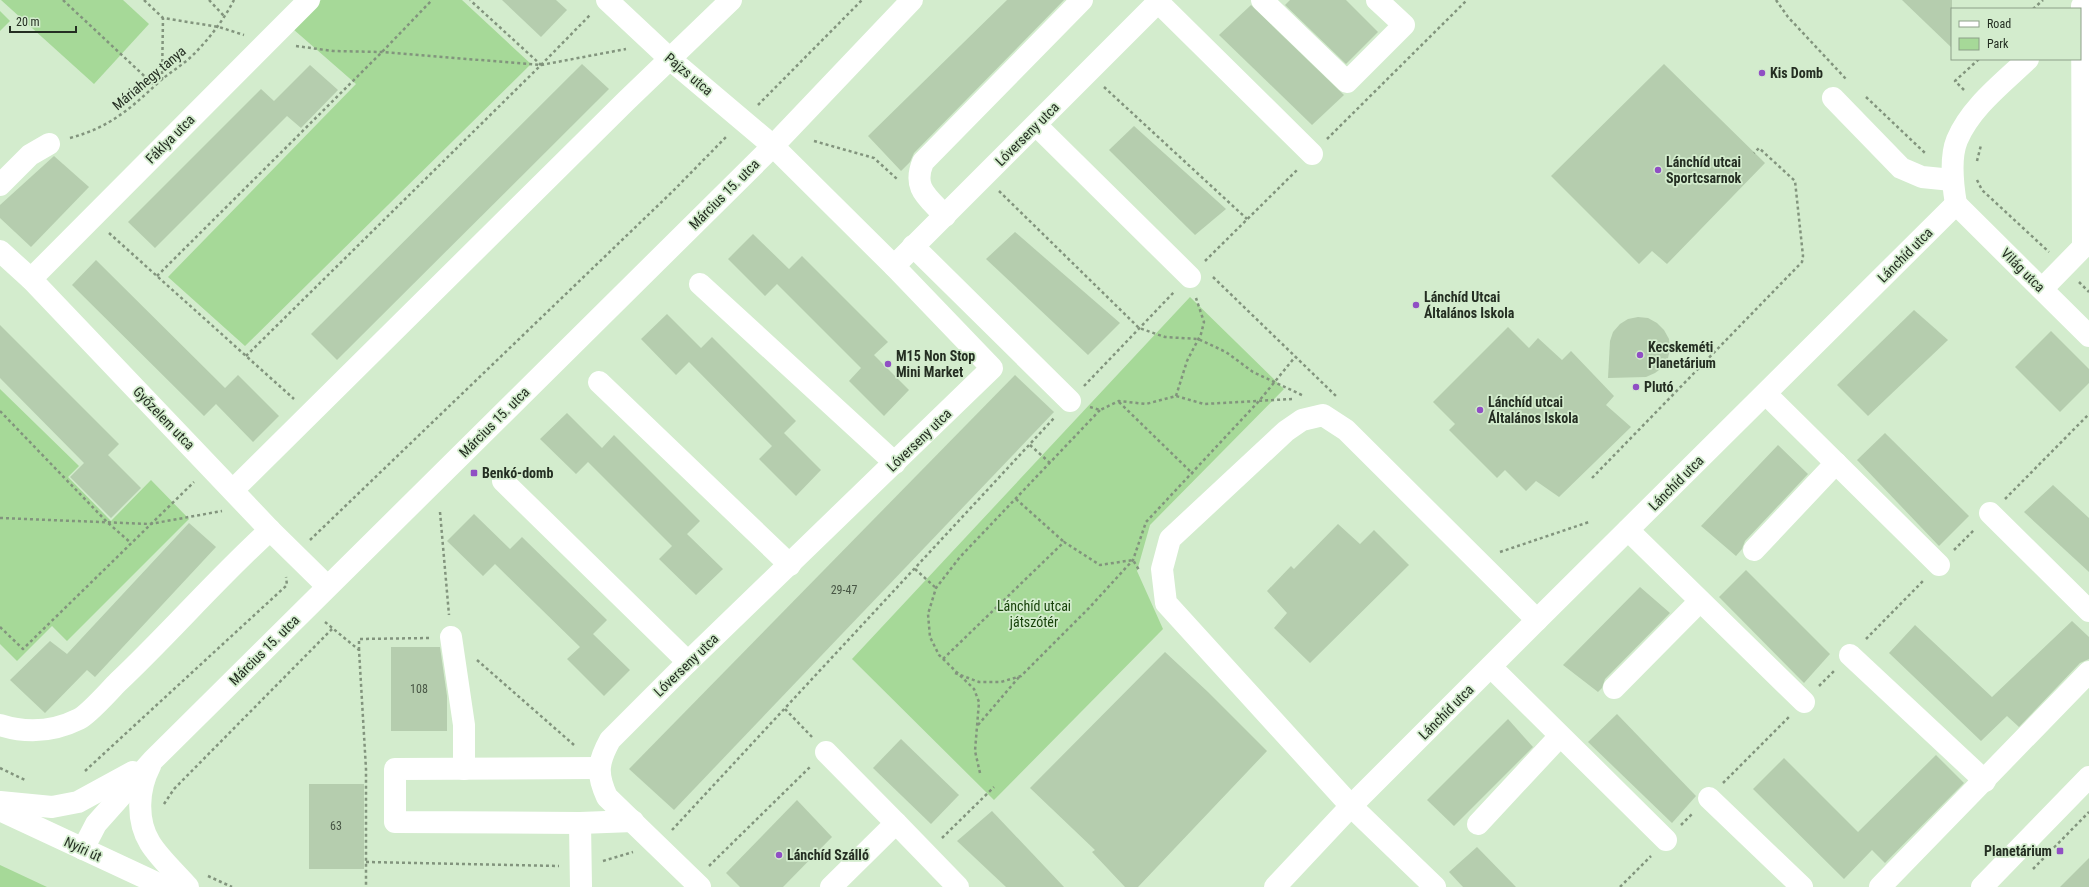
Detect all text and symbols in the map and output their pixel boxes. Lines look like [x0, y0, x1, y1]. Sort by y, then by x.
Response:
scale bar [10, 8, 76, 34]
legend [1951, 8, 2081, 60]
text: 20 m [16, 15, 40, 29]
text: Road [1987, 17, 2011, 31]
text: Park [1987, 37, 2009, 51]
street label: Máriahegy tanya [109, 43, 189, 113]
street label: Pajzs utca [662, 49, 716, 99]
place label: Kis Domb [1770, 65, 1823, 81]
marker: Kis Domb [1757, 68, 1767, 78]
street label: Lóverseny utca [992, 99, 1062, 169]
street label: Fáklya utca [142, 111, 198, 167]
place label: Lánchíd utcai Sportcsarnok [1666, 154, 1742, 186]
street label: Március 15. utca [686, 156, 762, 232]
marker: Lánchíd utcai Sportcsarnok [1653, 165, 1663, 175]
street label: Lánchíd utca [1874, 224, 1936, 286]
street label: Világ utca [1998, 245, 2048, 295]
place label: Lánchíd Utcai Általános Iskola [1424, 289, 1515, 321]
marker: Lánchíd Utcai Általános Iskola [1411, 300, 1421, 310]
place label: Kecskeméti Planetárium [1648, 339, 1716, 371]
place label: M15 Non Stop Mini Market [896, 348, 975, 380]
marker: Kecskeméti Planetárium [1635, 350, 1645, 360]
marker: M15 Non Stop Mini Market [883, 359, 893, 369]
place label: Plutó [1644, 379, 1673, 395]
marker: Plutó [1631, 382, 1641, 392]
street label: Győzelem utca [130, 383, 198, 453]
street label: Március 15. utca [456, 384, 532, 460]
place label: Lánchíd utcai Általános Iskola [1488, 394, 1579, 426]
street label: Lóverseny utca [884, 405, 954, 475]
marker: Lánchíd utcai Általános Iskola [1475, 405, 1485, 415]
street label: Lánchíd utca [1645, 452, 1707, 514]
place label: Benkó-domb [482, 465, 553, 481]
marker: Benkó-domb [469, 468, 479, 478]
house number: 29-47 [831, 583, 857, 597]
park label: Lánchíd utcai játszótér [997, 598, 1071, 630]
street label: Március 15. utca [226, 612, 302, 688]
street label: Lóverseny utca [651, 630, 721, 700]
street label: Lánchíd utca [1415, 681, 1477, 743]
house number: 108 [410, 682, 428, 696]
house number: 63 [330, 819, 342, 833]
street label: Nyíri út [62, 833, 104, 865]
place label: Planetárium [1984, 843, 2052, 859]
marker: Planetárium [2055, 846, 2065, 856]
place label: Lánchíd Szálló [787, 847, 869, 863]
marker: Lánchíd Szálló [774, 850, 784, 860]

